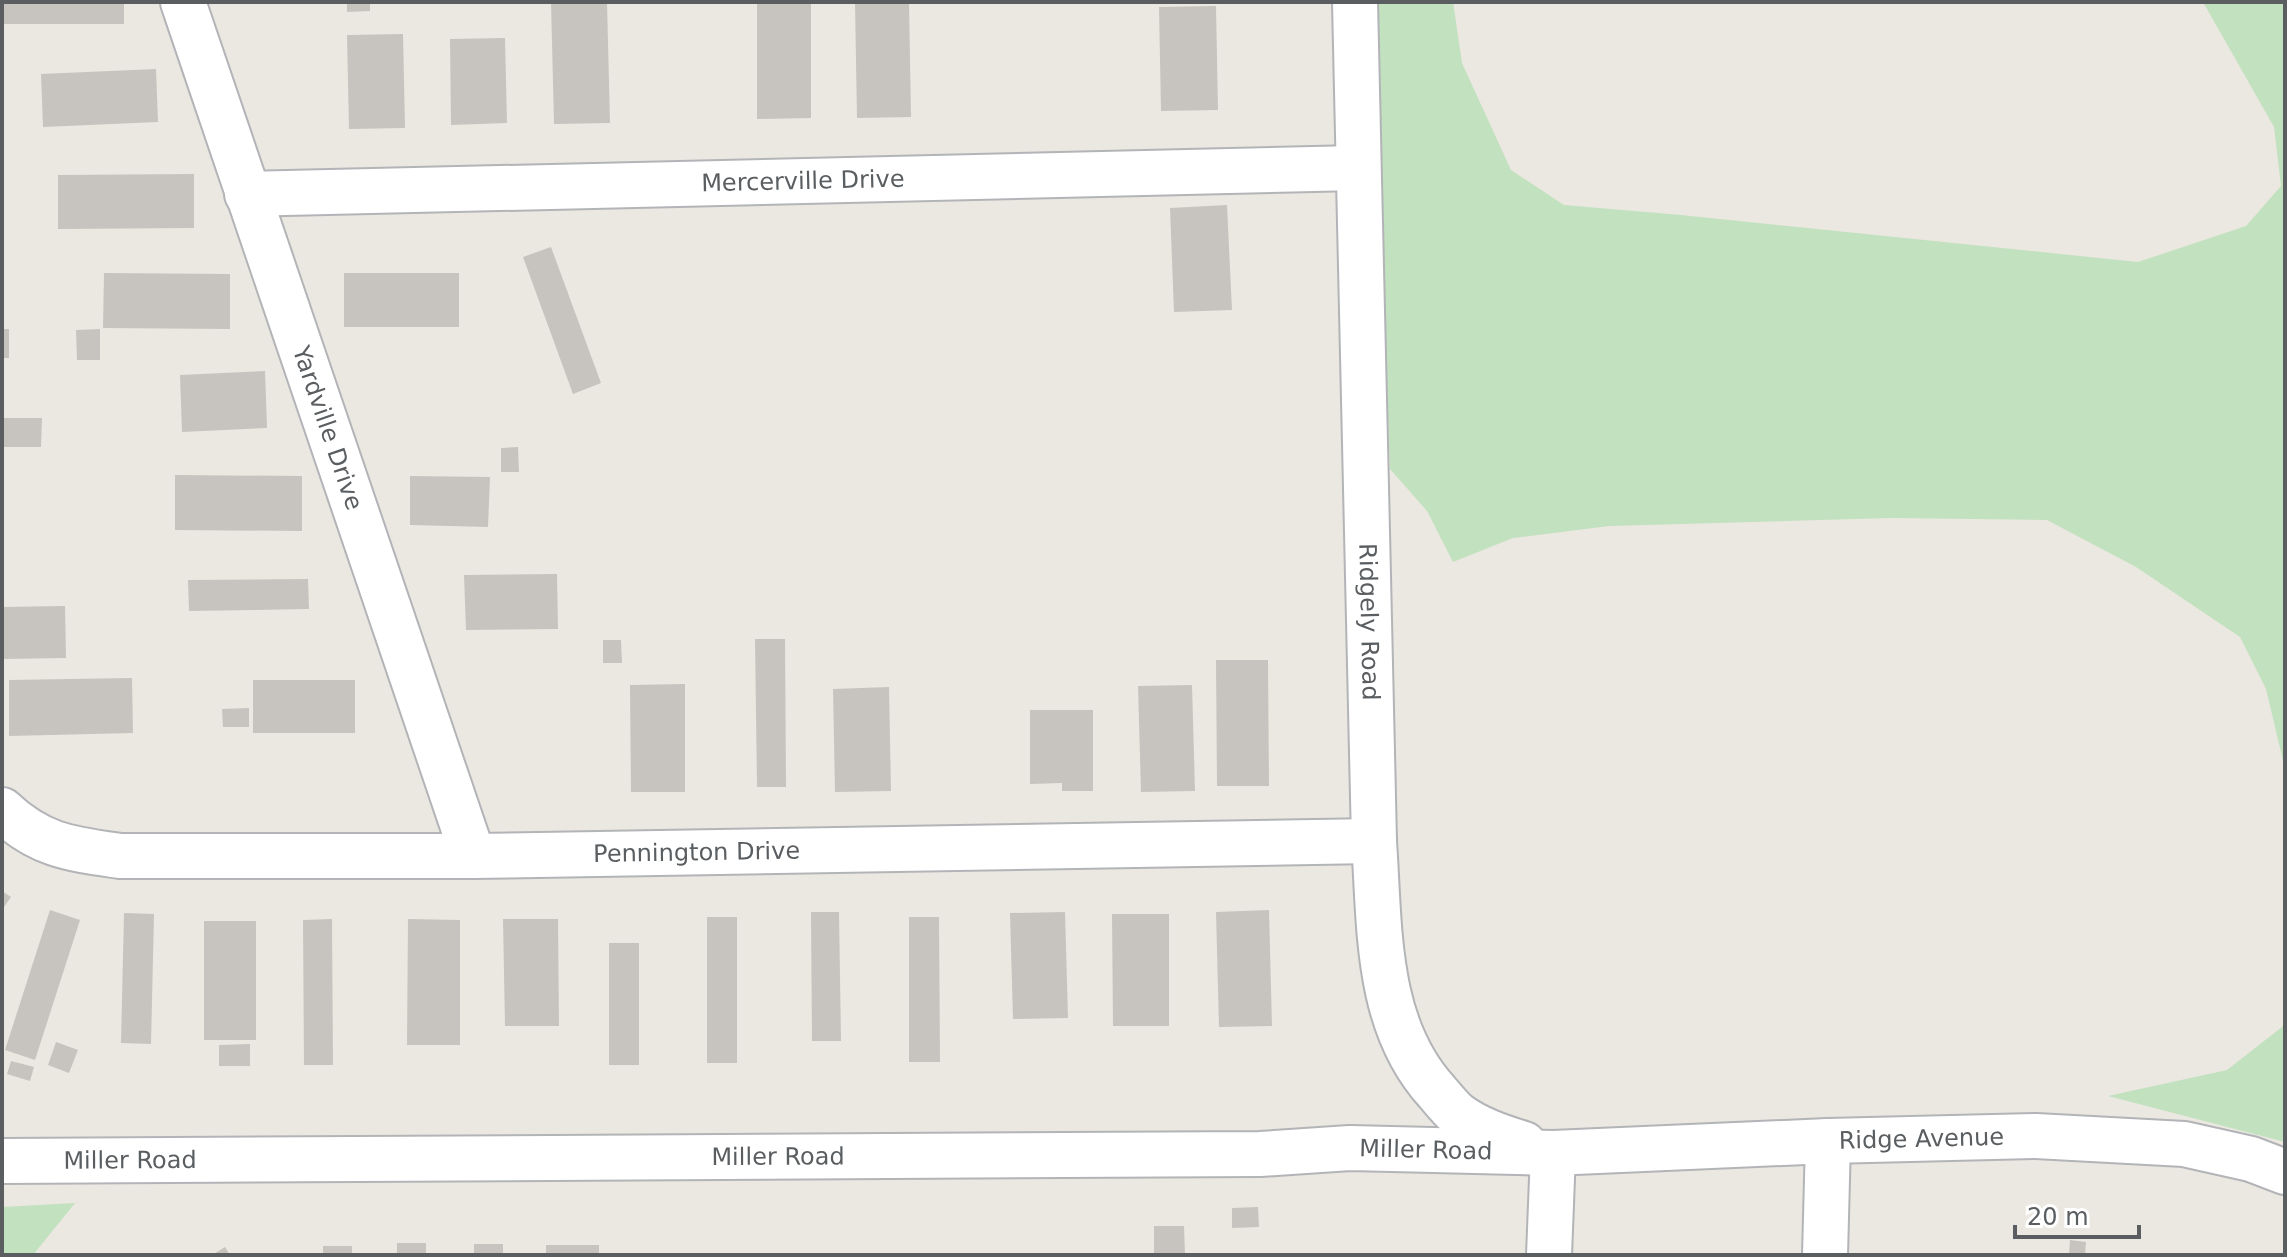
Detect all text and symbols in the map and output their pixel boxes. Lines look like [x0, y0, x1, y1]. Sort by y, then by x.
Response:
street label: Mercerville Drive [701, 165, 905, 197]
street label: Yardville Drive [287, 342, 369, 514]
street label: Ridgely Road [1353, 543, 1385, 701]
street label: Pennington Drive [593, 837, 800, 868]
street label: Ridge Avenue [1838, 1123, 2004, 1155]
street label: Miller Road [1359, 1134, 1493, 1166]
street label: Miller Road [711, 1142, 845, 1171]
street label: Miller Road [63, 1146, 197, 1175]
scale bar [2015, 1189, 2139, 1239]
text: 20 m [2027, 1203, 2089, 1231]

